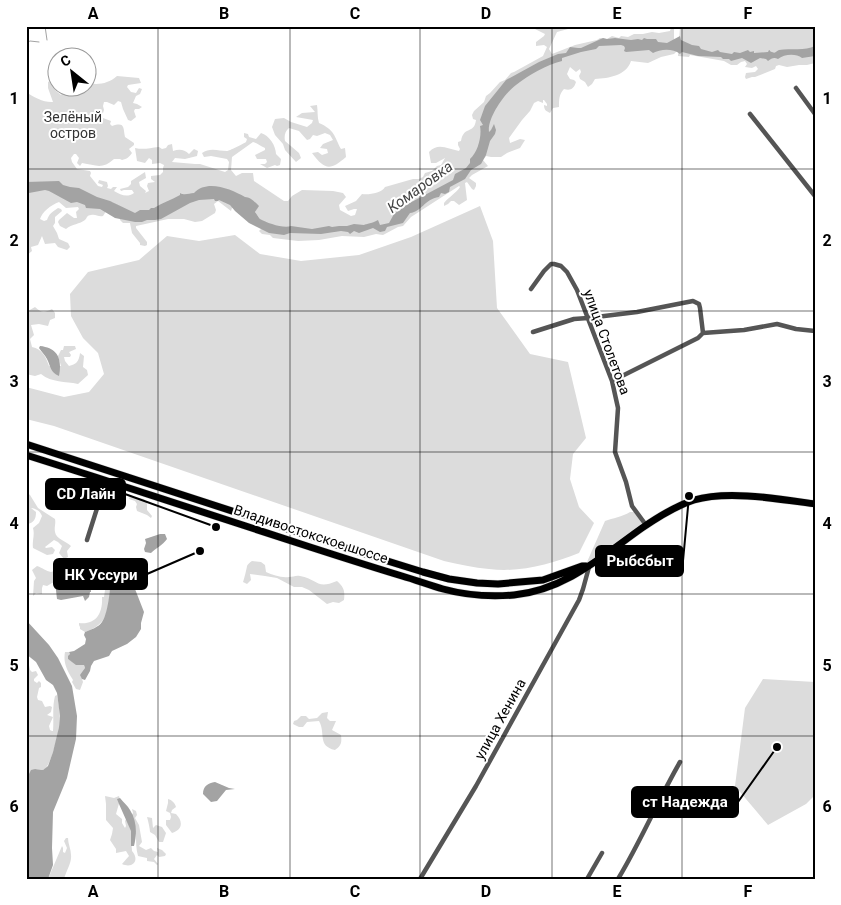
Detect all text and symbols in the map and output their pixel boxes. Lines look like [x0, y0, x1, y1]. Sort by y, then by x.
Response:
text: A [88, 4, 99, 23]
text: B [219, 4, 229, 23]
text: C [350, 4, 360, 23]
text: D [481, 4, 491, 23]
text: E [613, 4, 622, 23]
text: F [744, 4, 753, 23]
north arrow [48, 48, 98, 98]
text: С [58, 52, 73, 70]
text: 1 [9, 89, 19, 108]
text: 1 [822, 89, 832, 108]
park label: Зелёный остров [44, 109, 102, 141]
water label: Комаровка [384, 157, 456, 217]
text: 2 [9, 231, 19, 250]
text: 2 [822, 231, 832, 250]
street label: улица Столетова [581, 287, 633, 397]
text: 3 [9, 372, 19, 391]
text: 3 [822, 372, 832, 391]
callout: CD Лайн [46, 479, 125, 509]
text: CD Лайн [57, 485, 115, 503]
street label: Владивостокское шоссе [232, 501, 390, 567]
text: 4 [9, 514, 19, 533]
text: 4 [822, 514, 832, 533]
callout: Рыбсбыт [596, 546, 683, 576]
text: Рыбсбыт [606, 552, 674, 570]
callout: НК Уссури [54, 559, 147, 589]
text: НК Уссури [64, 566, 138, 584]
text: 5 [9, 656, 19, 675]
text: 5 [822, 656, 832, 675]
street label: улица Хенина [471, 676, 529, 762]
callout: ст Надежда [632, 787, 738, 817]
text: ст Надежда [642, 793, 728, 811]
text: 6 [9, 797, 19, 816]
text: 6 [822, 797, 832, 816]
text: A [88, 882, 99, 901]
text: B [219, 882, 229, 901]
text: C [350, 882, 360, 901]
text: D [481, 882, 491, 901]
text: E [613, 882, 622, 901]
text: F [744, 882, 753, 901]

